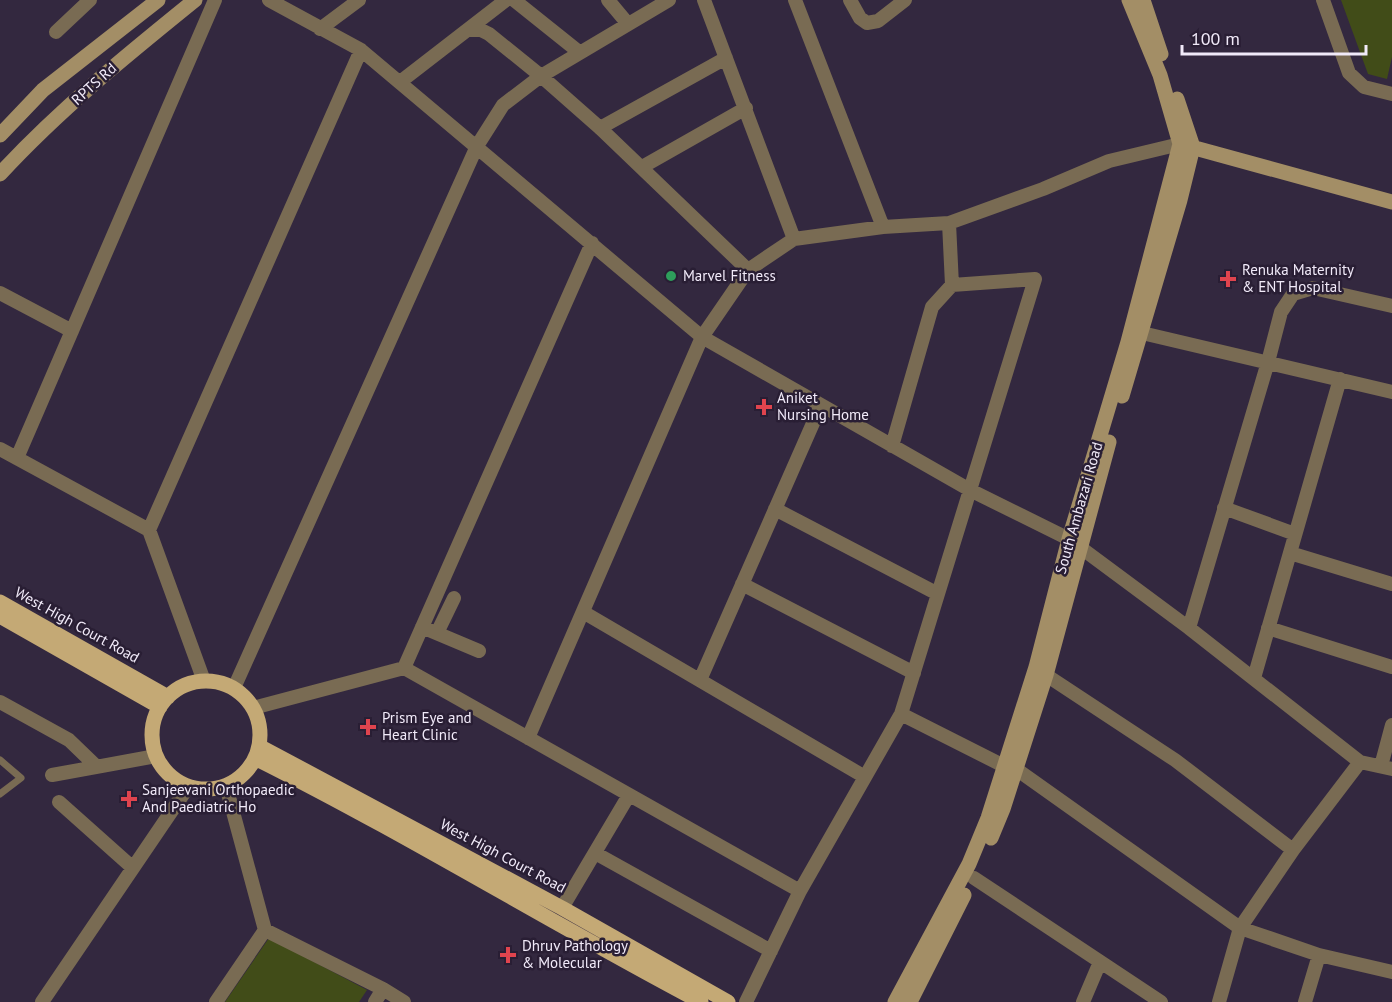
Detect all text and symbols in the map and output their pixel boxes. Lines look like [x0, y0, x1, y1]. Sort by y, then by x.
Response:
scale bar [1182, 18, 1366, 56]
text: 100 m [1191, 27, 1240, 50]
street label: RPTS Rd [67, 58, 120, 109]
place label: Renuka Maternity & ENT Hospital [1242, 260, 1354, 296]
place label: Marvel Fitness [683, 266, 776, 285]
marker: Marvel Fitness [664, 269, 678, 283]
marker: Renuka Maternity & ENT Hospital [1219, 270, 1237, 288]
place label: Aniket Nursing Home [777, 388, 869, 424]
marker: Aniket Nursing Home [755, 398, 773, 416]
street label: South Ambazari Road [1051, 440, 1106, 576]
street label: West High Court Road [12, 582, 143, 667]
place label: Prism Eye and Heart Clinic [382, 708, 472, 744]
marker: Prism Eye and Heart Clinic [359, 718, 377, 736]
place label: Sanjeevani Orthopaedic And Paediatric Ho [142, 780, 295, 816]
marker: Sanjeevani Orthopaedic And Paediatric Ho [120, 790, 138, 808]
street label: West High Court Road [437, 814, 569, 897]
place label: Dhruv Pathology & Molecular [522, 936, 628, 972]
marker: Dhruv Pathology & Molecular [499, 946, 517, 964]

